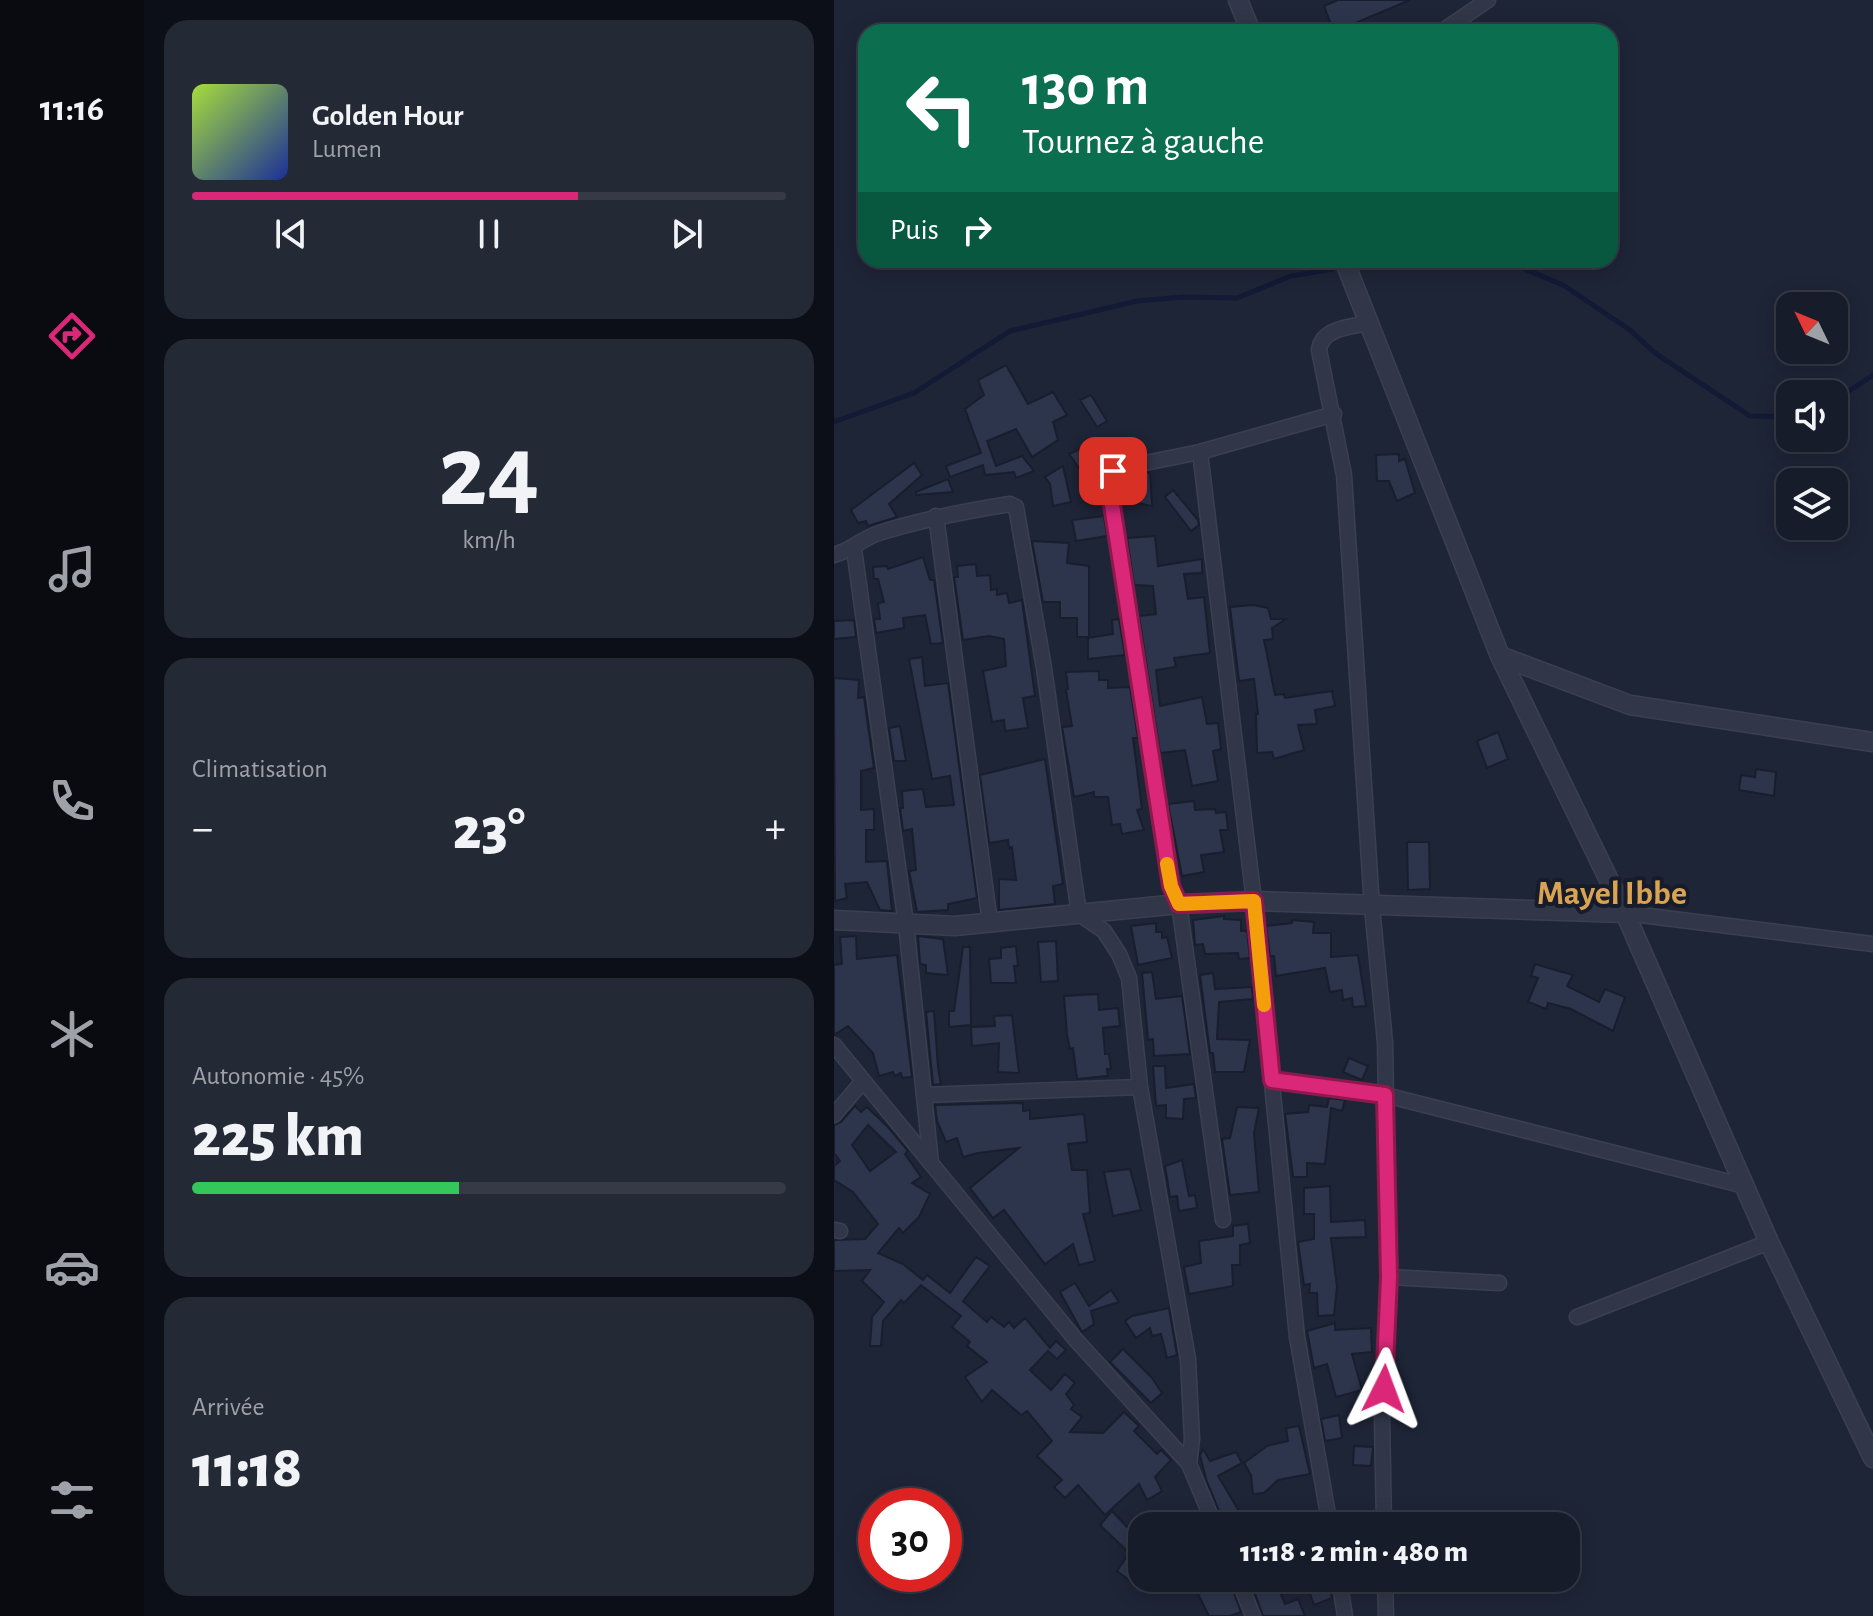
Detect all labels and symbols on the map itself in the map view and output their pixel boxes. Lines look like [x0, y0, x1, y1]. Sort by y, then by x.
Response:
north arrow [1776, 292, 1848, 364]
pin [1079, 437, 1147, 505]
district label: Mayel Ibbe [1537, 877, 1687, 911]
position arrow [1342, 1347, 1426, 1431]
speed limit sign: 30 [858, 1488, 962, 1592]

